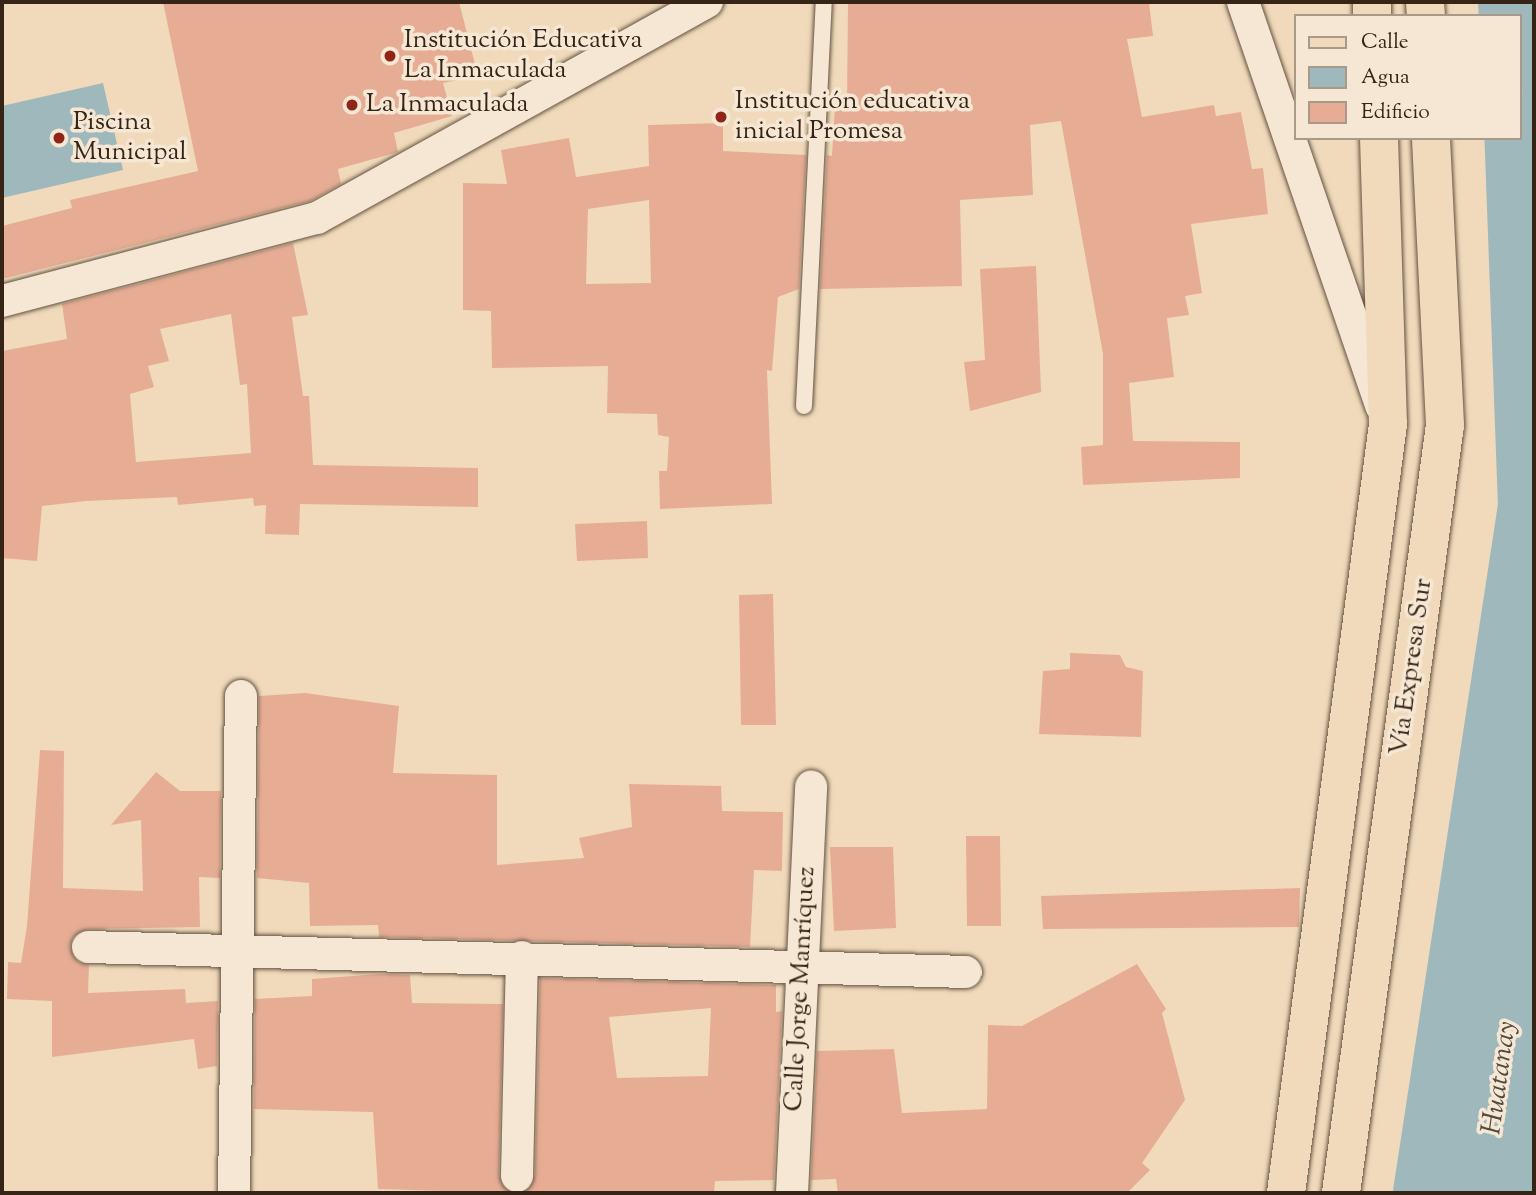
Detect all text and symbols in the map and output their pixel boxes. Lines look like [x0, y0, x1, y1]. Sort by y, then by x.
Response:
legend [1294, 14, 1522, 140]
place label: Institución Educativa La Inmaculada [404, 25, 643, 86]
text: Calle [1361, 28, 1409, 58]
marker: Institución Educativa La Inmaculada [382, 48, 398, 64]
text: Agua [1361, 63, 1410, 93]
place label: Institución educativa inicial Promesa [735, 86, 970, 148]
place label: La Inmaculada [366, 89, 528, 121]
marker: La Inmaculada [344, 97, 360, 113]
text: Edificio [1361, 98, 1430, 128]
place label: Piscina Municipal [73, 107, 187, 168]
marker: Institución educativa inicial Promesa [713, 109, 729, 125]
marker: Piscina Municipal [51, 130, 67, 146]
street label: Vía Expresa Sur [1384, 577, 1440, 757]
street label: Calle Jorge Manríquez [779, 866, 823, 1112]
water label: Huatanay [1475, 1019, 1525, 1137]

